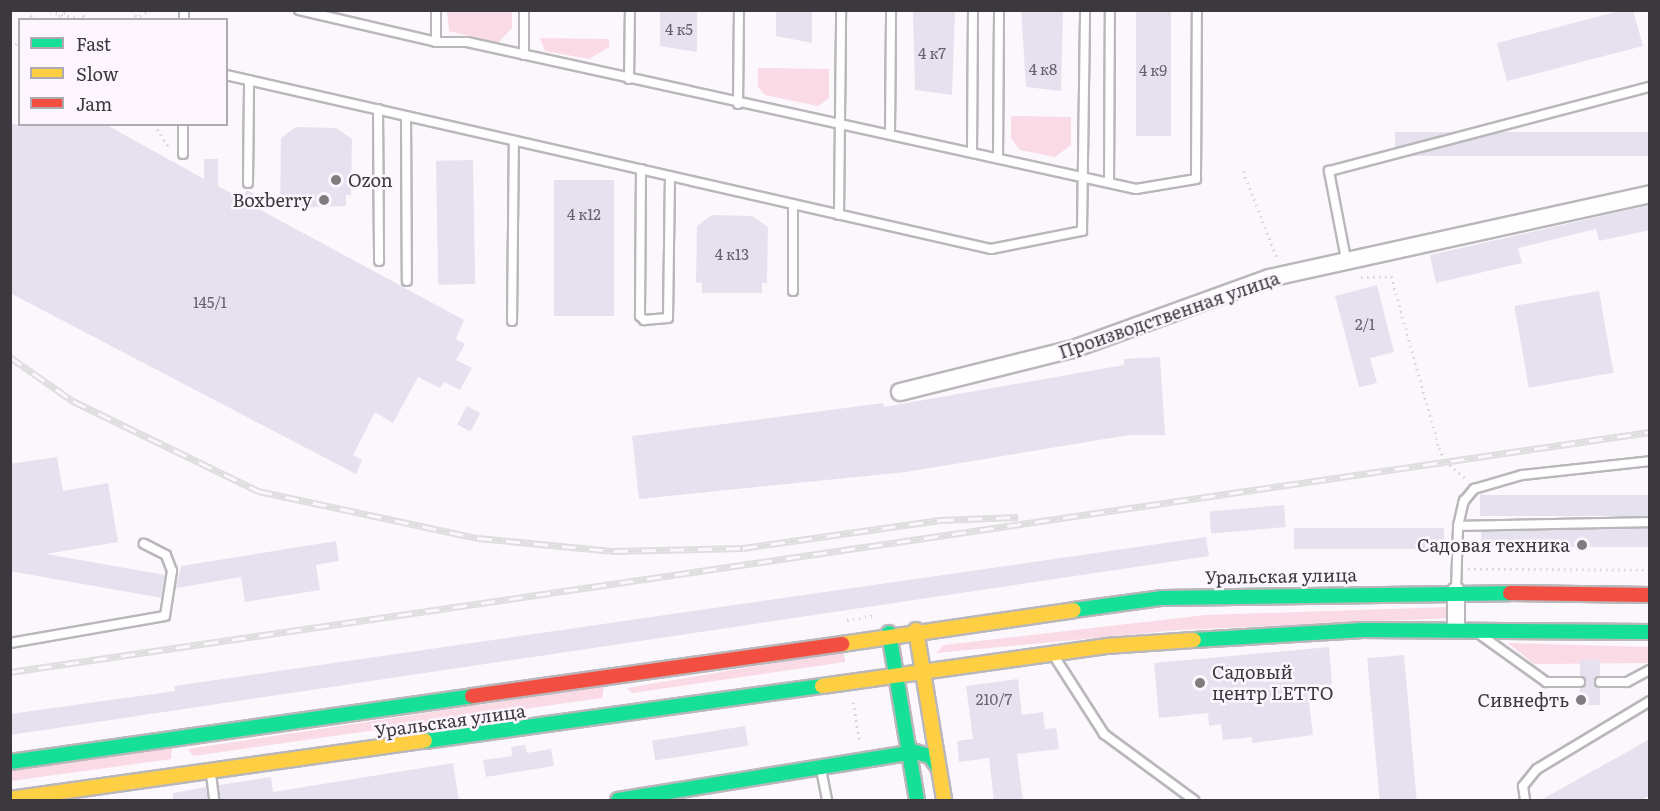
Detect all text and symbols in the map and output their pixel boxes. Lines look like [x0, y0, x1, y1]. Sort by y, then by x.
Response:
legend [18, 18, 228, 126]
house number: 4 к5 [665, 20, 693, 38]
text: Fast [76, 30, 111, 57]
house number: 4 к7 [918, 44, 946, 62]
text: Slow [76, 60, 118, 87]
house number: 4 к8 [1029, 60, 1057, 78]
house number: 4 к9 [1139, 61, 1167, 79]
text: Jam [76, 90, 112, 117]
place label: Ozon [348, 169, 393, 191]
marker: Ozon [329, 173, 343, 187]
place label: Boxberry [232, 189, 312, 211]
marker: Boxberry [317, 193, 331, 207]
house number: 4 к12 [567, 205, 601, 223]
house number: 4 к13 [715, 245, 749, 263]
street label: Производственная улица [1056, 267, 1282, 363]
house number: 145/1 [193, 293, 227, 311]
house number: 2/1 [1355, 315, 1375, 333]
place label: Садовая техника [1417, 534, 1570, 556]
marker: Садовая техника [1575, 538, 1589, 552]
street label: Уральская улица [1205, 564, 1357, 588]
place label: Садовый центр LETTO [1212, 662, 1333, 704]
marker: Садовый центр LETTO [1193, 676, 1207, 690]
place label: Сивнефть [1478, 689, 1569, 711]
house number: 210/7 [976, 690, 1012, 708]
marker: Сивнефть [1574, 693, 1588, 707]
street label: Уральская улица [373, 700, 527, 742]

